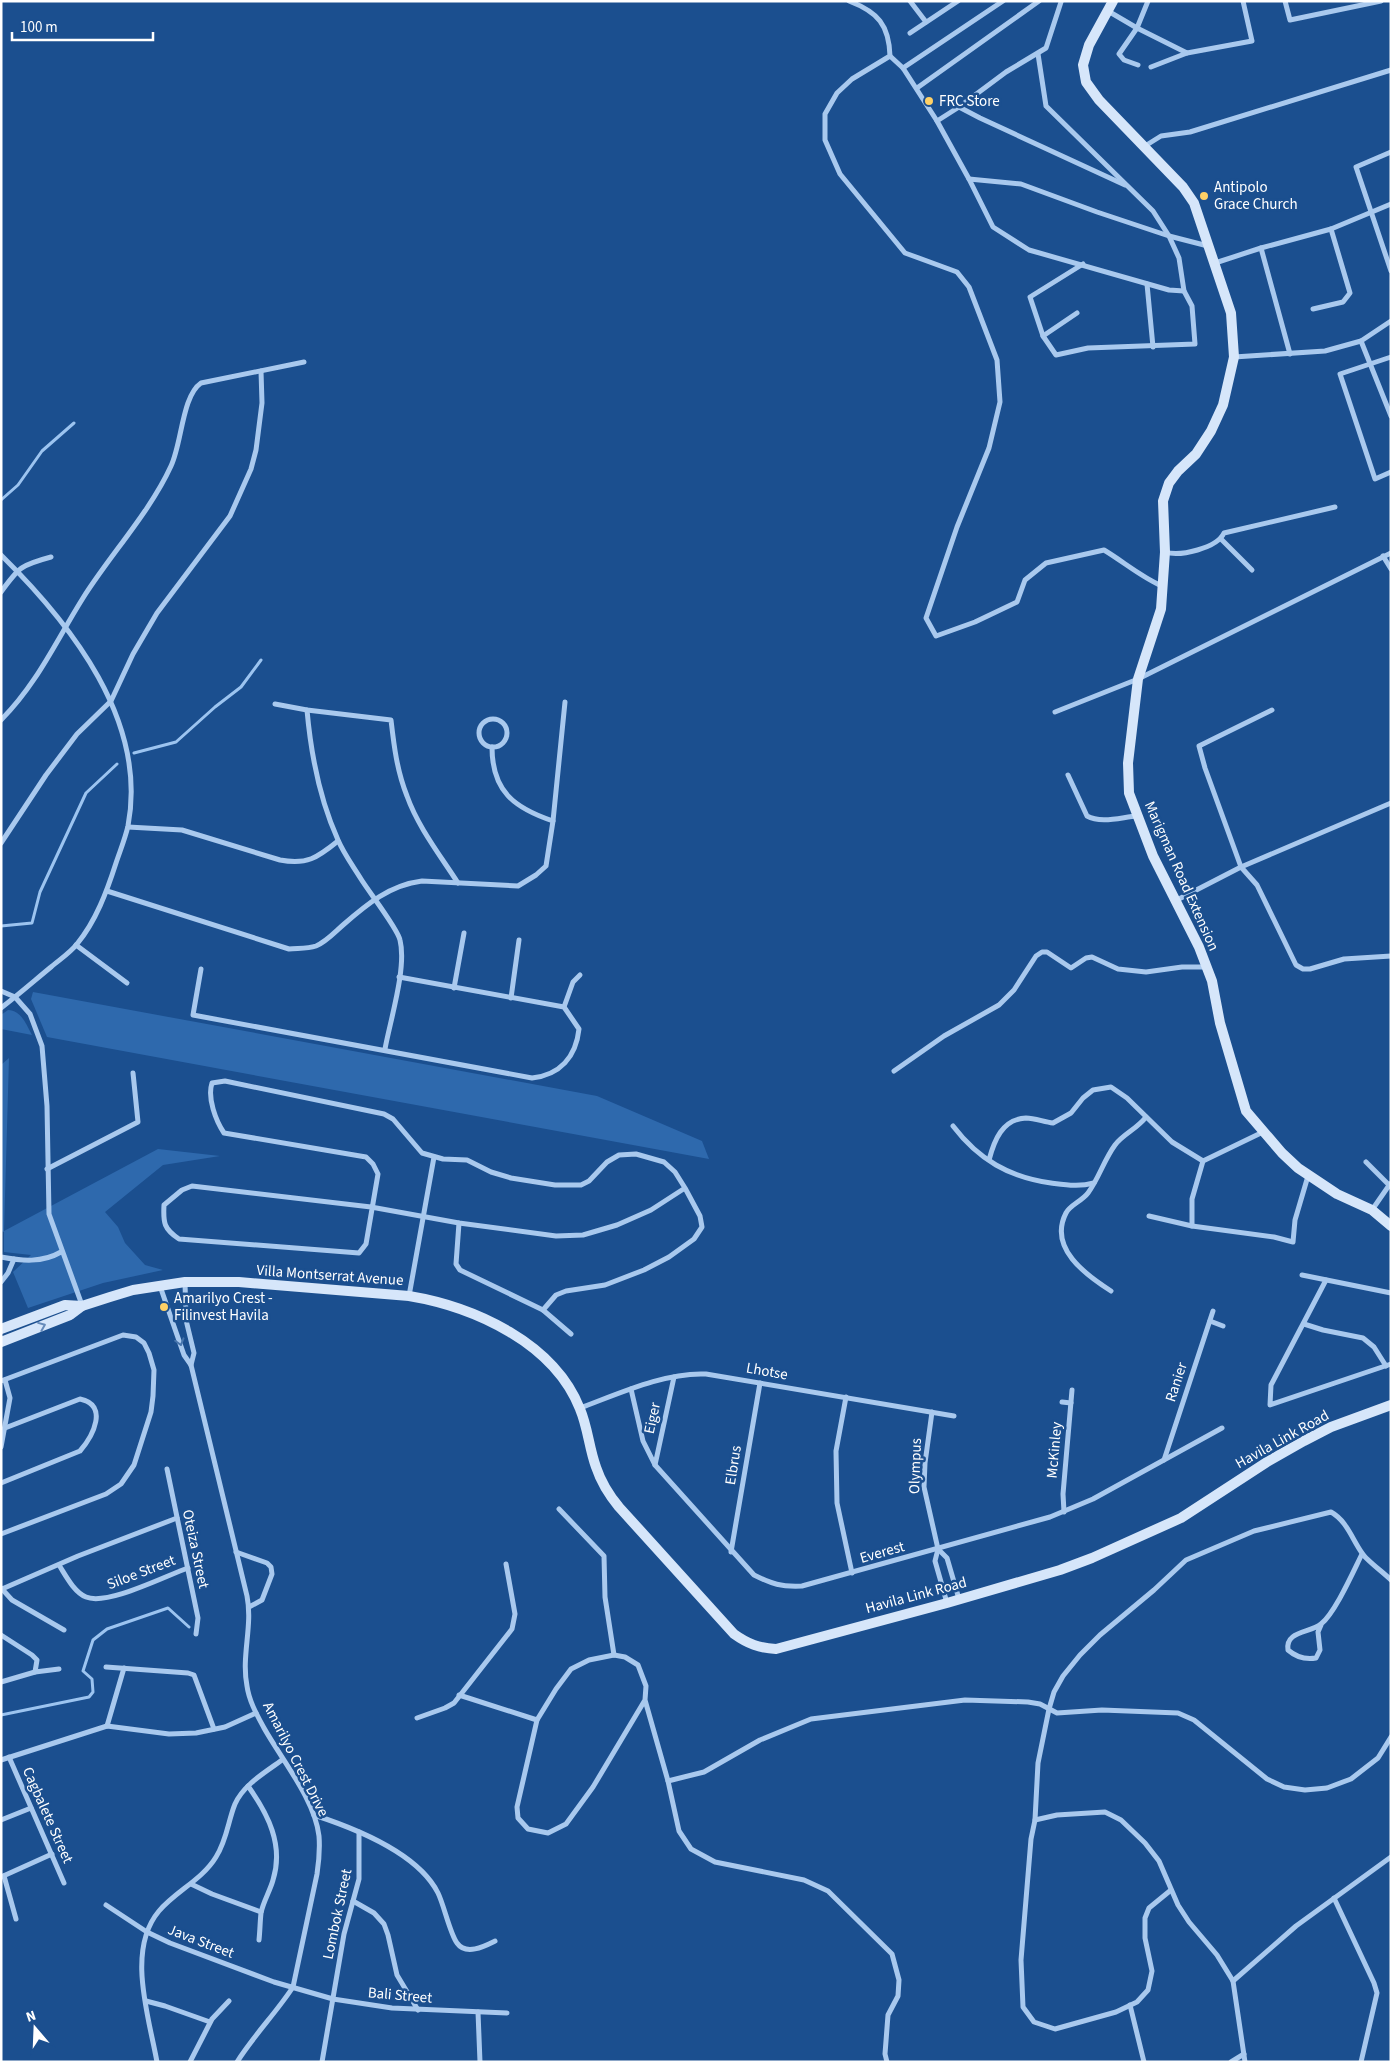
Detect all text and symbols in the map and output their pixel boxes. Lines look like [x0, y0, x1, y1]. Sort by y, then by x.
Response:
scale bar [12, 10, 154, 42]
text: 100 m [20, 17, 58, 38]
place label: FRC Store [939, 91, 1000, 112]
marker: FRC Store [923, 95, 935, 107]
place label: Antipolo Grace Church [1214, 177, 1298, 215]
marker: Antipolo Grace Church [1198, 190, 1210, 202]
street label: Marigman Road Extension [1139, 798, 1224, 954]
street label: Villa Montserrat Avenue [256, 1260, 404, 1291]
place label: Amarilyo Crest - Filinvest Havila [174, 1288, 273, 1326]
marker: Amarilyo Crest - Filinvest Havila [158, 1301, 170, 1313]
one-way arrow [38, 1322, 46, 1332]
one-way arrow [174, 1338, 184, 1346]
street label: Lhotse [744, 1358, 789, 1385]
street label: Ranier [1160, 1359, 1193, 1405]
street label: Eiger [639, 1400, 666, 1436]
street label: Havila Link Road [1232, 1405, 1333, 1474]
street label: McKinley [1042, 1421, 1067, 1479]
street label: Olympus [904, 1438, 927, 1494]
street label: Elbrus [720, 1444, 747, 1486]
street label: Oteiza Street [177, 1508, 214, 1590]
street label: Everest [857, 1536, 907, 1569]
street label: Siloe Street [104, 1550, 178, 1595]
street label: Havila Link Road [863, 1572, 969, 1619]
street label: Amarilyo Crest Drive [257, 1698, 334, 1820]
street label: Cagbalete Street [17, 1764, 78, 1867]
street label: Lombok Street [318, 1867, 357, 1961]
street label: Java Street [165, 1919, 237, 1964]
street label: Bali Street [367, 1982, 433, 2009]
north arrow [10, 2003, 60, 2053]
text: N [23, 2006, 39, 2028]

